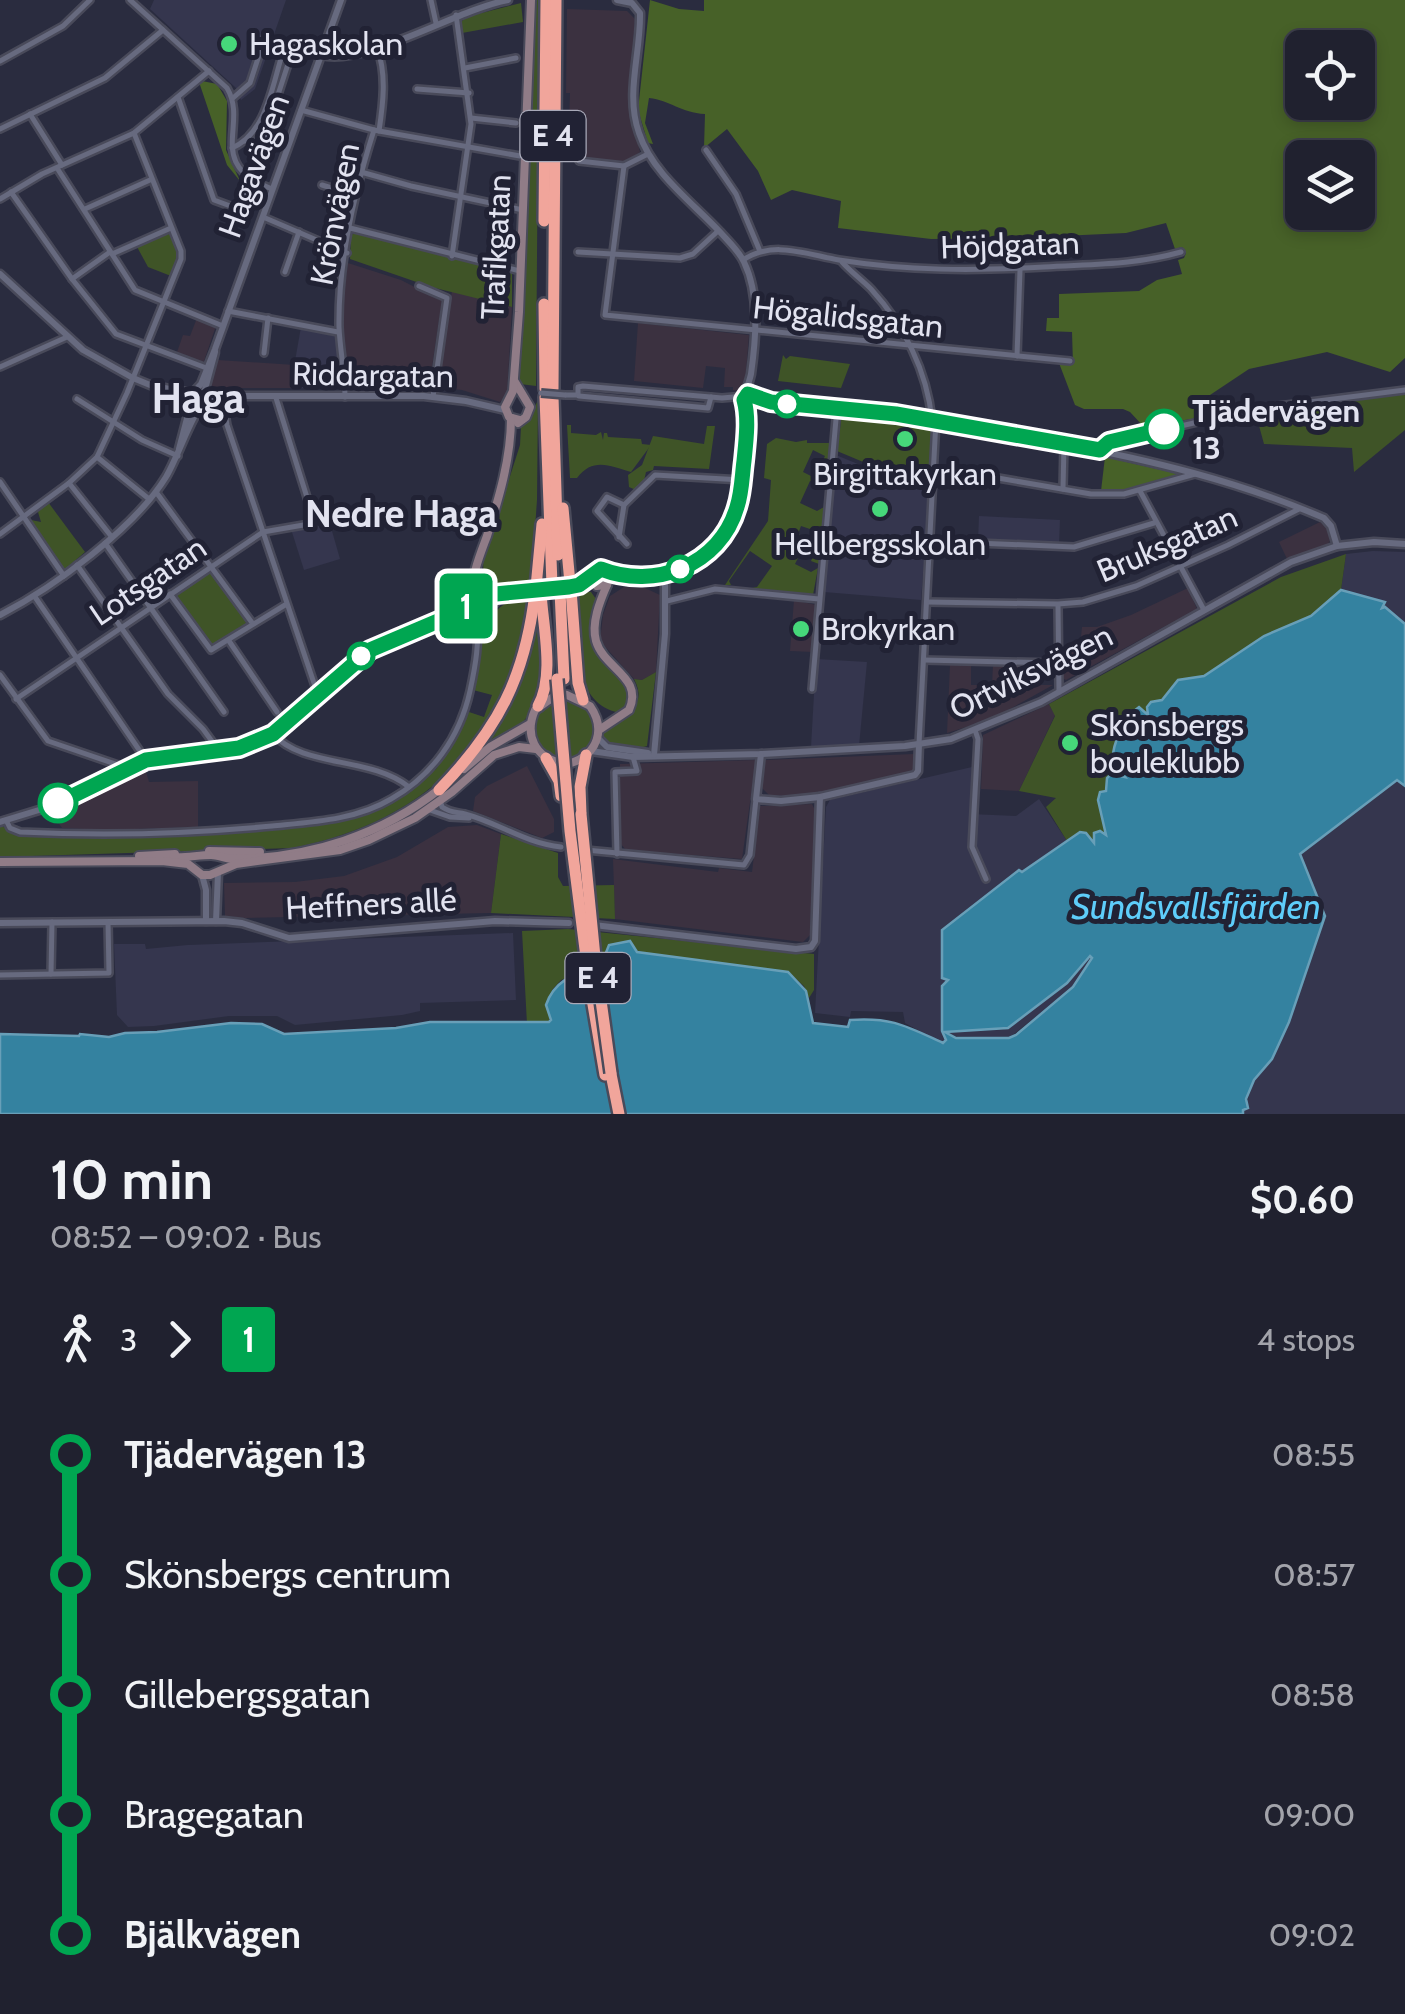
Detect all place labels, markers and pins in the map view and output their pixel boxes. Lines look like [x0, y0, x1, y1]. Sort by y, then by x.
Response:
place label: Hagaskolan [249, 24, 403, 63]
marker: Hagaskolan [218, 33, 240, 55]
unlabelled marker [774, 391, 800, 417]
place label: Tjädervägen 13 [1192, 391, 1360, 467]
marker: Tjädervägen 13 [1145, 410, 1183, 448]
marker: Birgittakyrkan [894, 428, 916, 450]
place label: Birgittakyrkan [813, 454, 997, 493]
marker: Hellbergsskolan [869, 498, 891, 520]
place label: Hellbergsskolan [774, 524, 986, 563]
unlabelled marker [667, 556, 693, 582]
place label: Brokyrkan [821, 609, 955, 648]
marker: Brokyrkan [790, 618, 812, 640]
unlabelled marker [348, 643, 374, 669]
place label: Skönsbergs bouleklubb [1090, 705, 1244, 781]
marker: Skönsbergs bouleklubb [1059, 732, 1081, 754]
unlabelled marker [39, 784, 77, 822]

